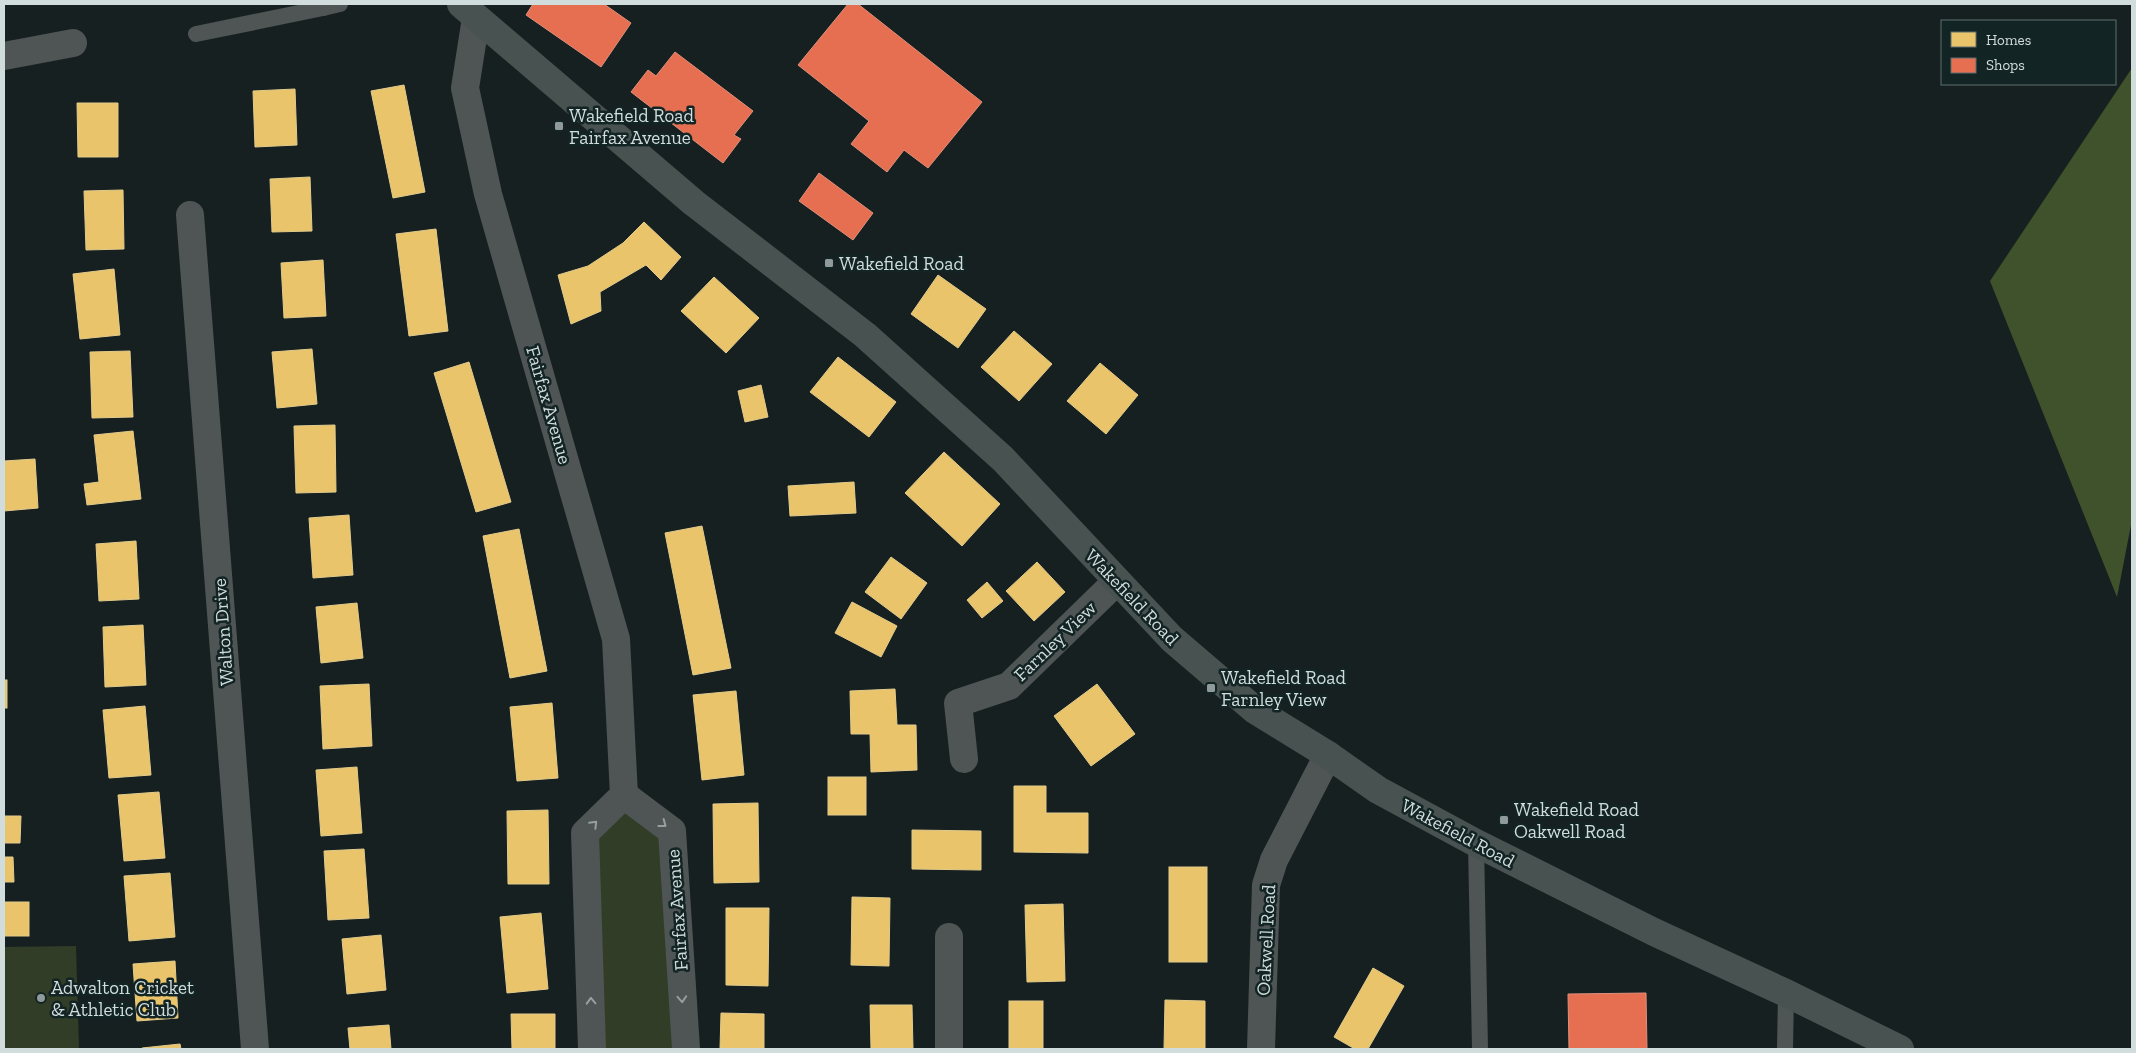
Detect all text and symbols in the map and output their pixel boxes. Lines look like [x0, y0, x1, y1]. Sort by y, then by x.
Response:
legend [1941, 20, 2116, 85]
text: Homes [1986, 31, 2031, 49]
text: Shops [1986, 56, 2025, 74]
place label: Wakefield Road Fairfax Avenue [569, 104, 695, 149]
marker: Wakefield Road Fairfax Avenue [553, 120, 565, 132]
place label: Wakefield Road [839, 252, 965, 275]
marker: Wakefield Road [823, 257, 835, 269]
street label: Fairfax Avenue [521, 343, 577, 467]
street label: Wakefield Road [1080, 544, 1184, 650]
street label: Walton Drive [208, 577, 238, 687]
street label: Farnley View [1009, 596, 1101, 686]
place label: Wakefield Road Farnley View [1221, 666, 1347, 711]
marker: Wakefield Road Farnley View [1205, 682, 1217, 694]
street label: Wakefield Road [1397, 794, 1519, 873]
place label: Wakefield Road Oakwell Road [1514, 798, 1640, 843]
marker: Wakefield Road Oakwell Road [1498, 814, 1510, 826]
one-way arrow [657, 818, 667, 827]
one-way arrow [588, 821, 597, 830]
street label: Fairfax Avenue [661, 848, 693, 972]
street label: Oakwell Road [1252, 883, 1280, 996]
place label: Adwalton Cricket & Athletic Club [51, 976, 194, 1021]
marker: Adwalton Cricket & Athletic Club [35, 992, 47, 1004]
one-way arrow [677, 995, 688, 1003]
one-way arrow [585, 996, 596, 1004]

